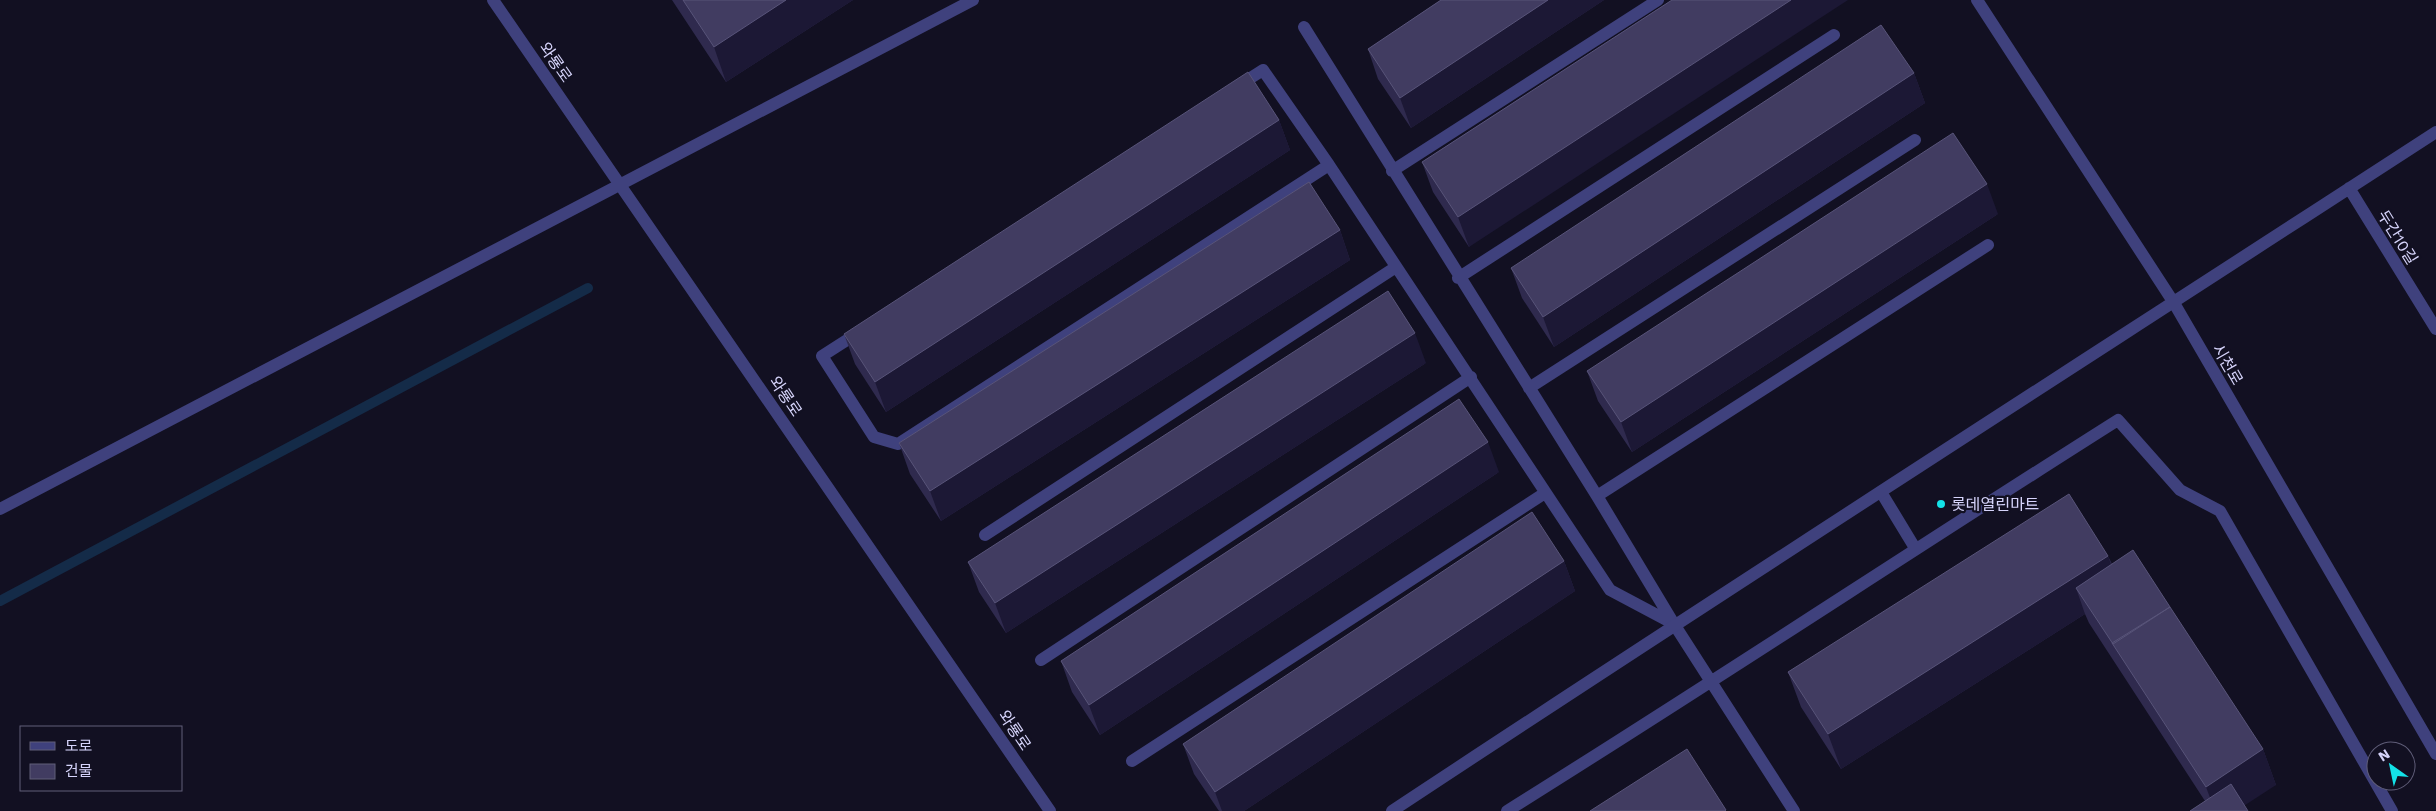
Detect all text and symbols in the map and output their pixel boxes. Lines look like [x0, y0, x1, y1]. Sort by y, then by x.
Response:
street label: 와룡로 [535, 39, 576, 86]
street label: 두간10길 [2374, 207, 2422, 268]
street label: 시천로 [2208, 340, 2247, 388]
street label: 와룡로 [765, 373, 806, 420]
place label: 롯데열린마트 [1951, 495, 2039, 514]
marker: 롯데열린마트 [1935, 498, 1947, 510]
street label: 와룡로 [994, 707, 1035, 754]
legend [20, 726, 182, 791]
text: 도로 [65, 737, 93, 755]
north arrow [2366, 741, 2416, 791]
text: N [2375, 746, 2393, 765]
text: 건물 [65, 762, 93, 780]

